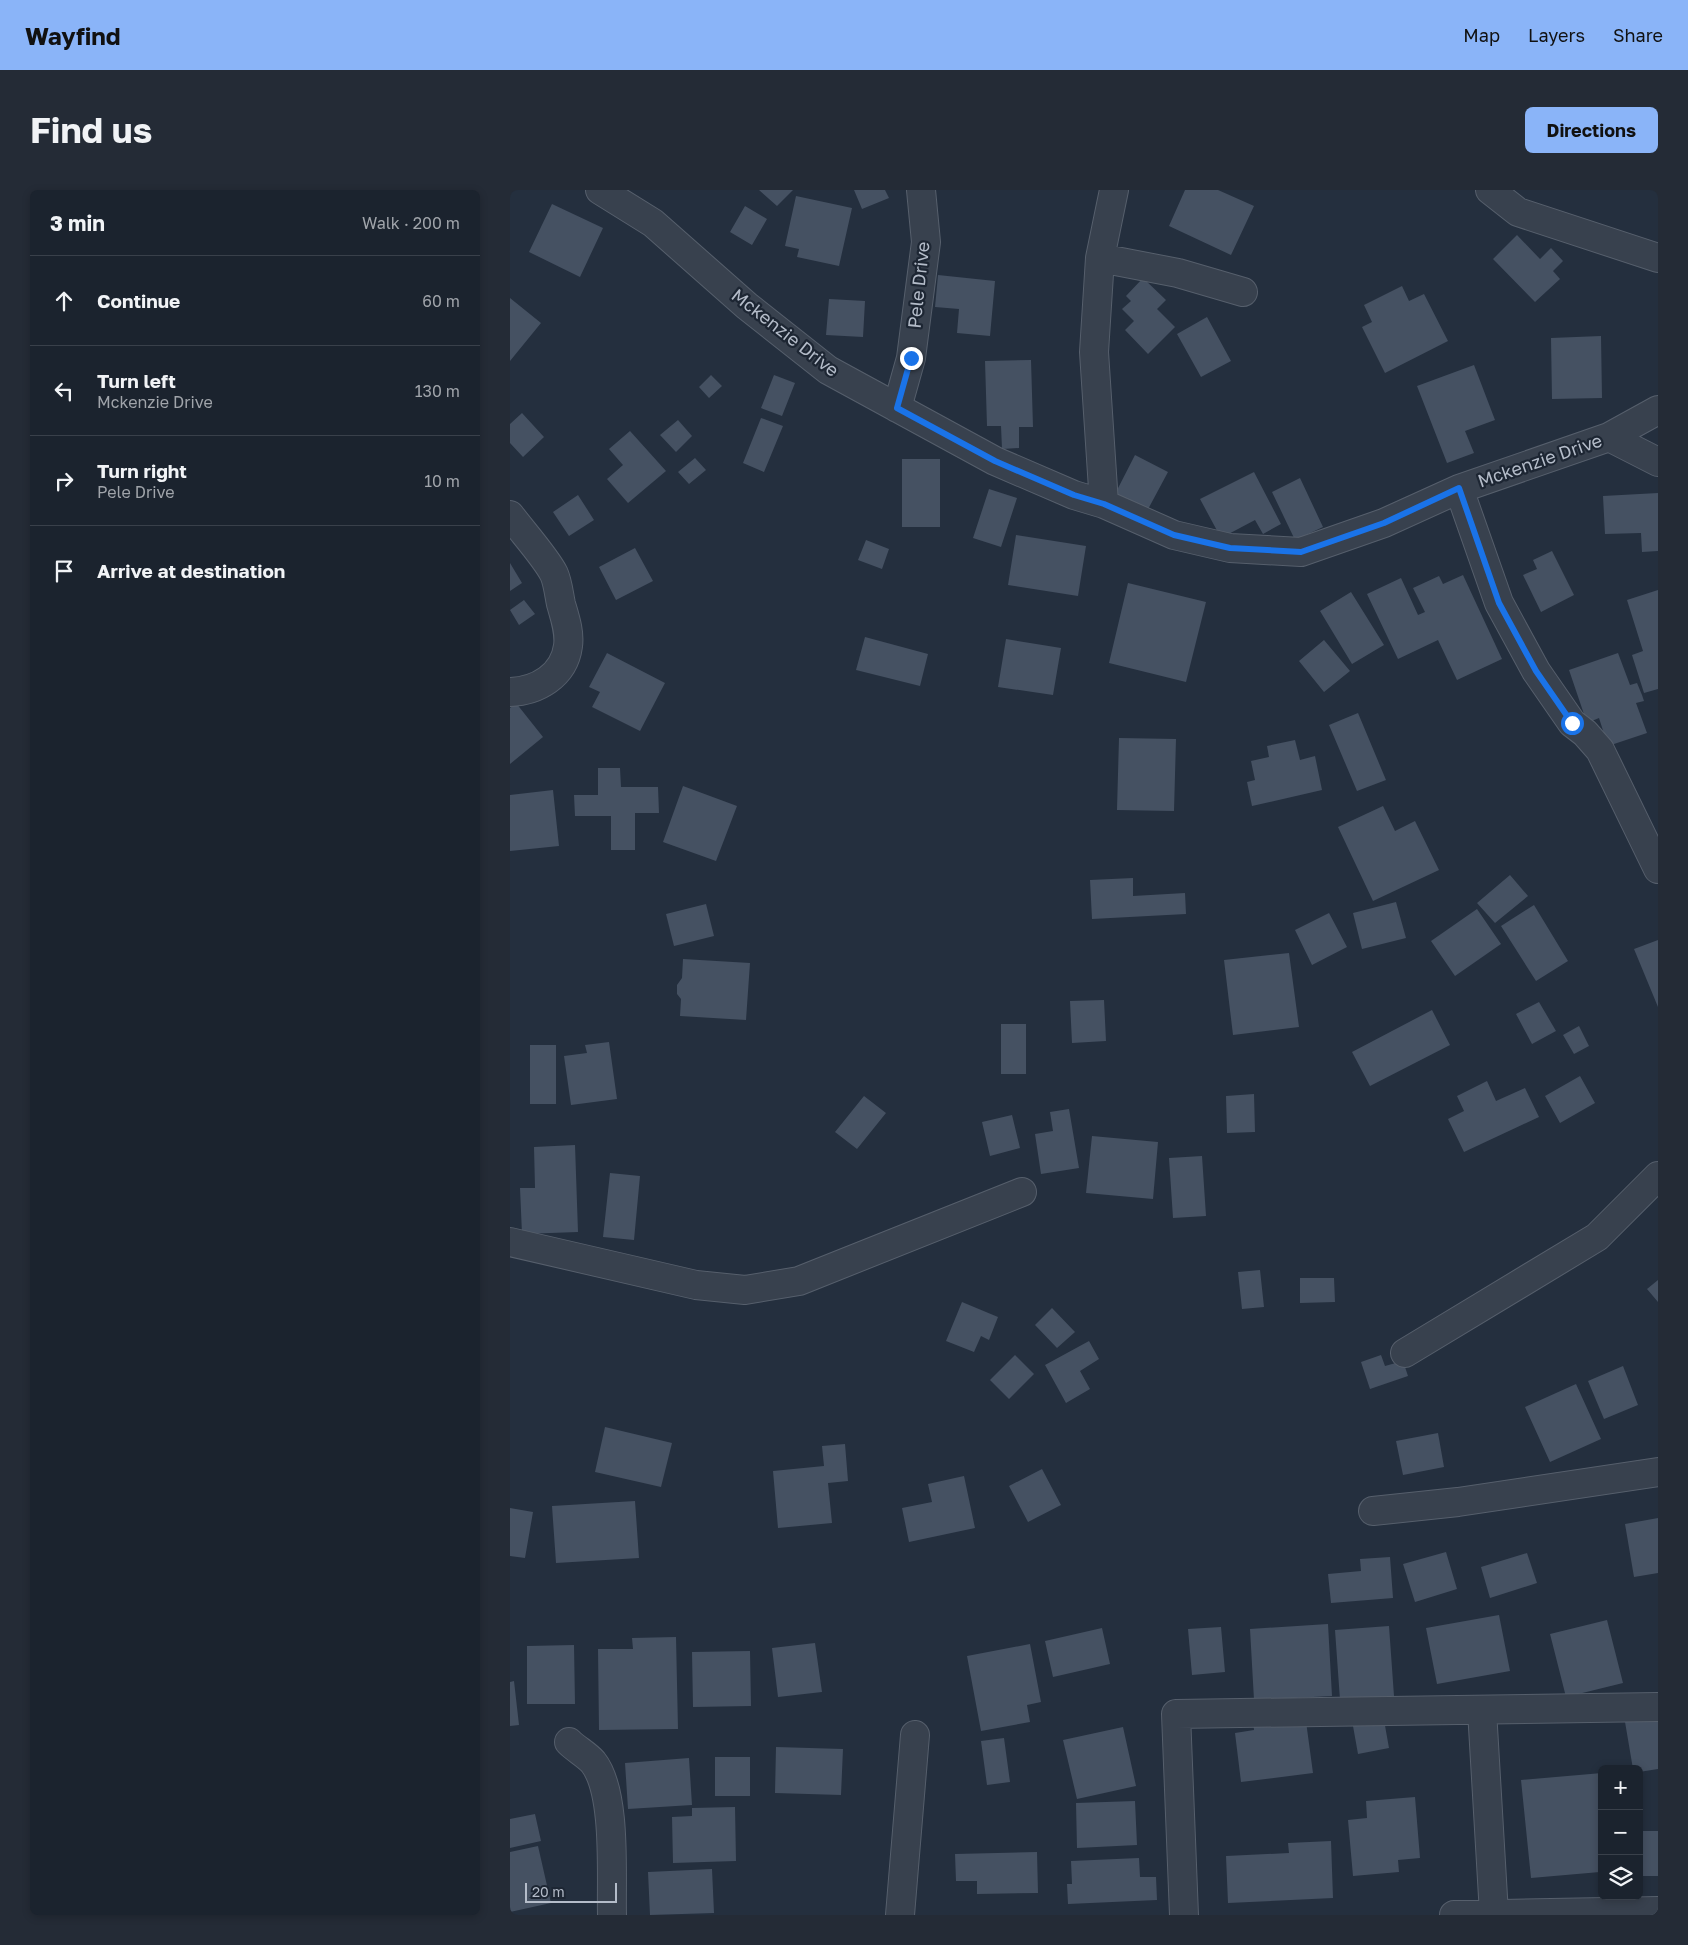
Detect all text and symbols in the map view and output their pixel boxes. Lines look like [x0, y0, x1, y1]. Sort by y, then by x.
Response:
text: Wayfind [25, 21, 121, 50]
text: Map [1463, 24, 1500, 46]
text: Layers [1528, 24, 1585, 46]
text: Share [1613, 24, 1663, 46]
button: Directions [1525, 107, 1658, 153]
text: Find us [30, 109, 152, 151]
text: 3 min [50, 210, 105, 236]
text: Walk · 200 m [362, 213, 460, 233]
street label: Pele Drive [903, 240, 934, 329]
street label: Mckenzie Drive [728, 283, 844, 381]
icon: ahead [50, 287, 78, 315]
text: Continue [97, 289, 180, 312]
text: 60 m [422, 291, 460, 311]
route end [900, 347, 923, 370]
text: Turn left [97, 369, 176, 392]
icon: left [50, 377, 78, 405]
text: 130 m [415, 381, 460, 401]
text: Mckenzie Drive [97, 392, 213, 412]
street label: Mckenzie Drive [1475, 428, 1605, 492]
text: Turn right [97, 459, 187, 482]
icon: right [50, 467, 78, 495]
text: 10 m [424, 471, 460, 491]
text: Pele Drive [97, 482, 175, 502]
icon: arrive [50, 557, 78, 585]
text: Arrive at destination [97, 559, 285, 582]
route start [1561, 712, 1584, 735]
map controls [1598, 1765, 1643, 1900]
button: + [1598, 1765, 1643, 1810]
button: − [1598, 1810, 1643, 1855]
button: layers [1598, 1855, 1643, 1900]
scale bar [525, 1880, 618, 1903]
text: 20 m [532, 1883, 565, 1900]

